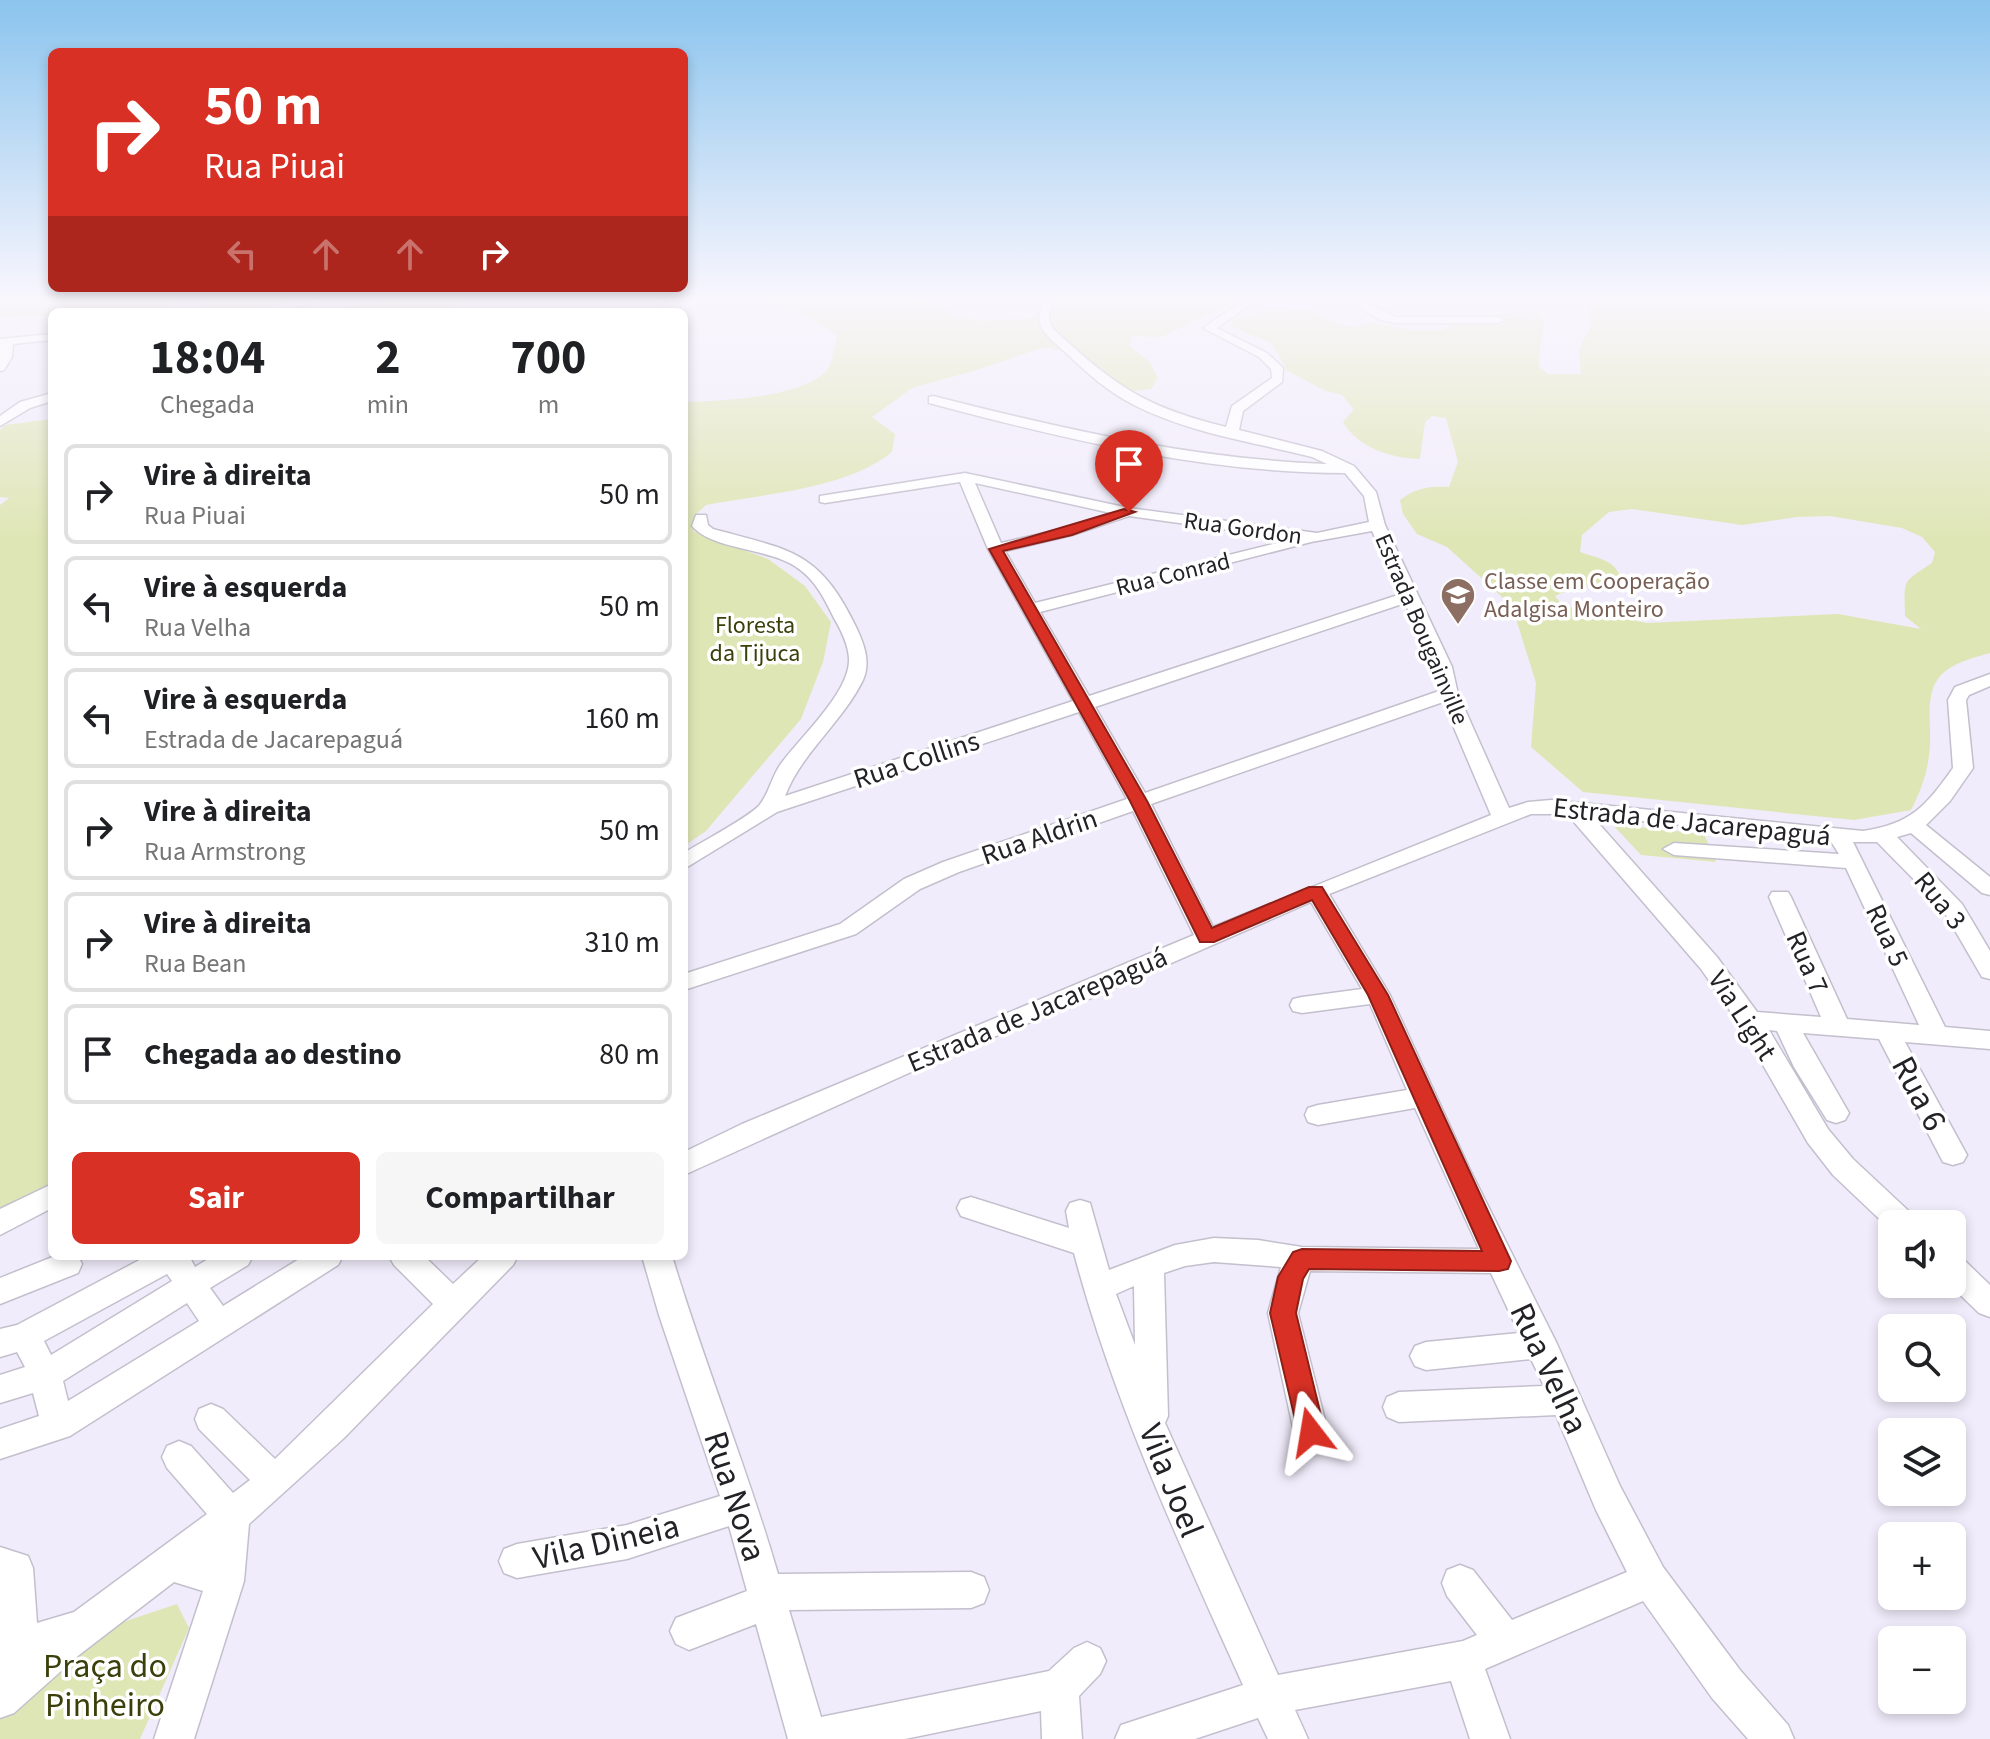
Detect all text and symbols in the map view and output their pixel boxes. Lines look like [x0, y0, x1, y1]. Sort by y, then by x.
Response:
text: 50 m [204, 67, 322, 146]
icon: right [72, 80, 176, 184]
text: Rua Piuai [204, 141, 345, 192]
icon: left [220, 232, 264, 276]
icon: ahead [304, 232, 348, 276]
icon: ahead [388, 232, 432, 276]
icon: right [472, 232, 516, 276]
text: 18:04 [149, 324, 265, 392]
text: 2 [375, 324, 401, 392]
text: 700 [510, 324, 586, 392]
text: Chegada [160, 386, 255, 423]
text: min [367, 386, 409, 423]
text: m [538, 386, 559, 423]
pin [1095, 430, 1163, 512]
icon: arrive [1107, 442, 1151, 486]
text: Vire à direita [144, 454, 312, 497]
icon: right [76, 472, 120, 516]
text: 50 m [599, 473, 660, 516]
text: Rua Piuai [144, 497, 246, 534]
street label: Rua Gordon [1182, 503, 1304, 554]
street label: Estrada Bougainville [1365, 528, 1478, 730]
street label: Rua Conrad [1112, 543, 1234, 606]
place label: Classe em Cooperação Adalgisa Monteiro [1484, 564, 1710, 627]
text: Vire à esquerda [144, 566, 347, 609]
school or university icon: Classe em Cooperação Adalgisa Monteiro [1439, 576, 1477, 626]
icon: left [76, 584, 120, 628]
text: 50 m [599, 585, 660, 628]
park label: Floresta da Tijuca [710, 608, 800, 671]
text: Rua Velha [144, 609, 251, 646]
text: Vire à esquerda [144, 678, 347, 721]
icon: left [76, 696, 120, 740]
text: 160 m [584, 697, 660, 740]
text: Estrada de Jacarepaguá [144, 721, 403, 758]
street label: Rua Collins [848, 721, 984, 799]
street label: Estrada de Jacarepaguá [1551, 788, 1833, 856]
text: Vire à direita [144, 790, 312, 833]
street label: Rua Aldrin [976, 798, 1103, 876]
icon: right [76, 808, 120, 852]
text: 50 m [599, 809, 660, 852]
text: Rua Armstrong [144, 833, 305, 870]
street label: Rua 3 [1904, 863, 1976, 938]
street label: Rua 5 [1855, 898, 1919, 973]
text: Vire à direita [144, 902, 312, 945]
icon: right [76, 920, 120, 964]
text: 310 m [584, 921, 660, 964]
street label: Rua 7 [1776, 925, 1839, 1000]
street label: Estrada de Jacarepaguá [901, 937, 1174, 1083]
text: Rua Bean [144, 945, 246, 982]
street label: Via Light [1698, 963, 1787, 1069]
icon: arrive [76, 1032, 120, 1076]
text: Chegada ao destino [144, 1033, 402, 1076]
text: 80 m [599, 1033, 660, 1076]
street label: Rua 6 [1879, 1047, 1959, 1140]
button: Sair [72, 1152, 360, 1244]
button: Compartilhar [376, 1152, 664, 1244]
map controls [1878, 1210, 1966, 1714]
button: sound [1878, 1210, 1966, 1298]
street label: Rua Velha [1497, 1295, 1600, 1442]
button: search [1878, 1314, 1966, 1402]
position arrow [1269, 1390, 1353, 1474]
street label: Vila Joel [1126, 1416, 1216, 1545]
button: layers [1878, 1418, 1966, 1506]
street label: Rua Nova [691, 1425, 779, 1568]
street label: Vila Dineia [528, 1502, 684, 1583]
button: + [1878, 1522, 1966, 1610]
button: − [1878, 1626, 1966, 1714]
park label: Praça do Pinheiro [43, 1642, 167, 1730]

